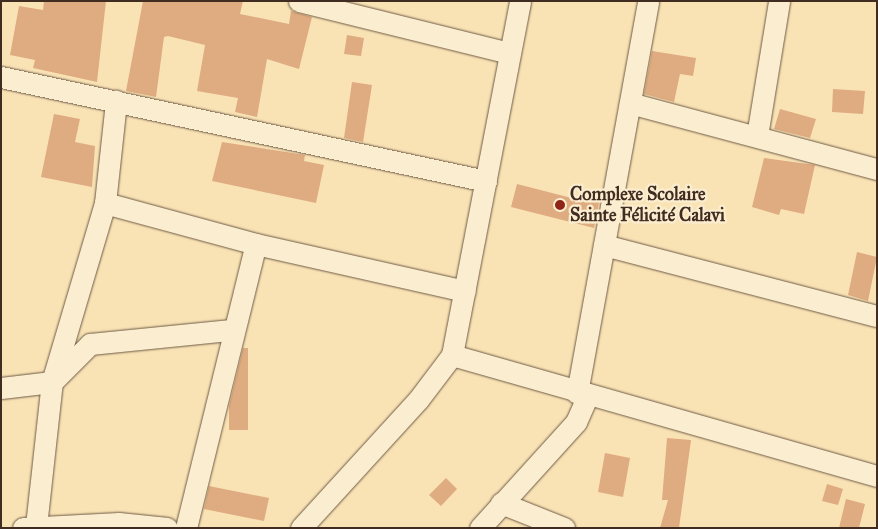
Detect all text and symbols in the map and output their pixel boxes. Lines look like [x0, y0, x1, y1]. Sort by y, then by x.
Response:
place label: Complexe Scolaire Sainte Félicité Calavi [570, 184, 725, 226]
marker: Complexe Scolaire Sainte Félicité Calavi [554, 199, 566, 211]

